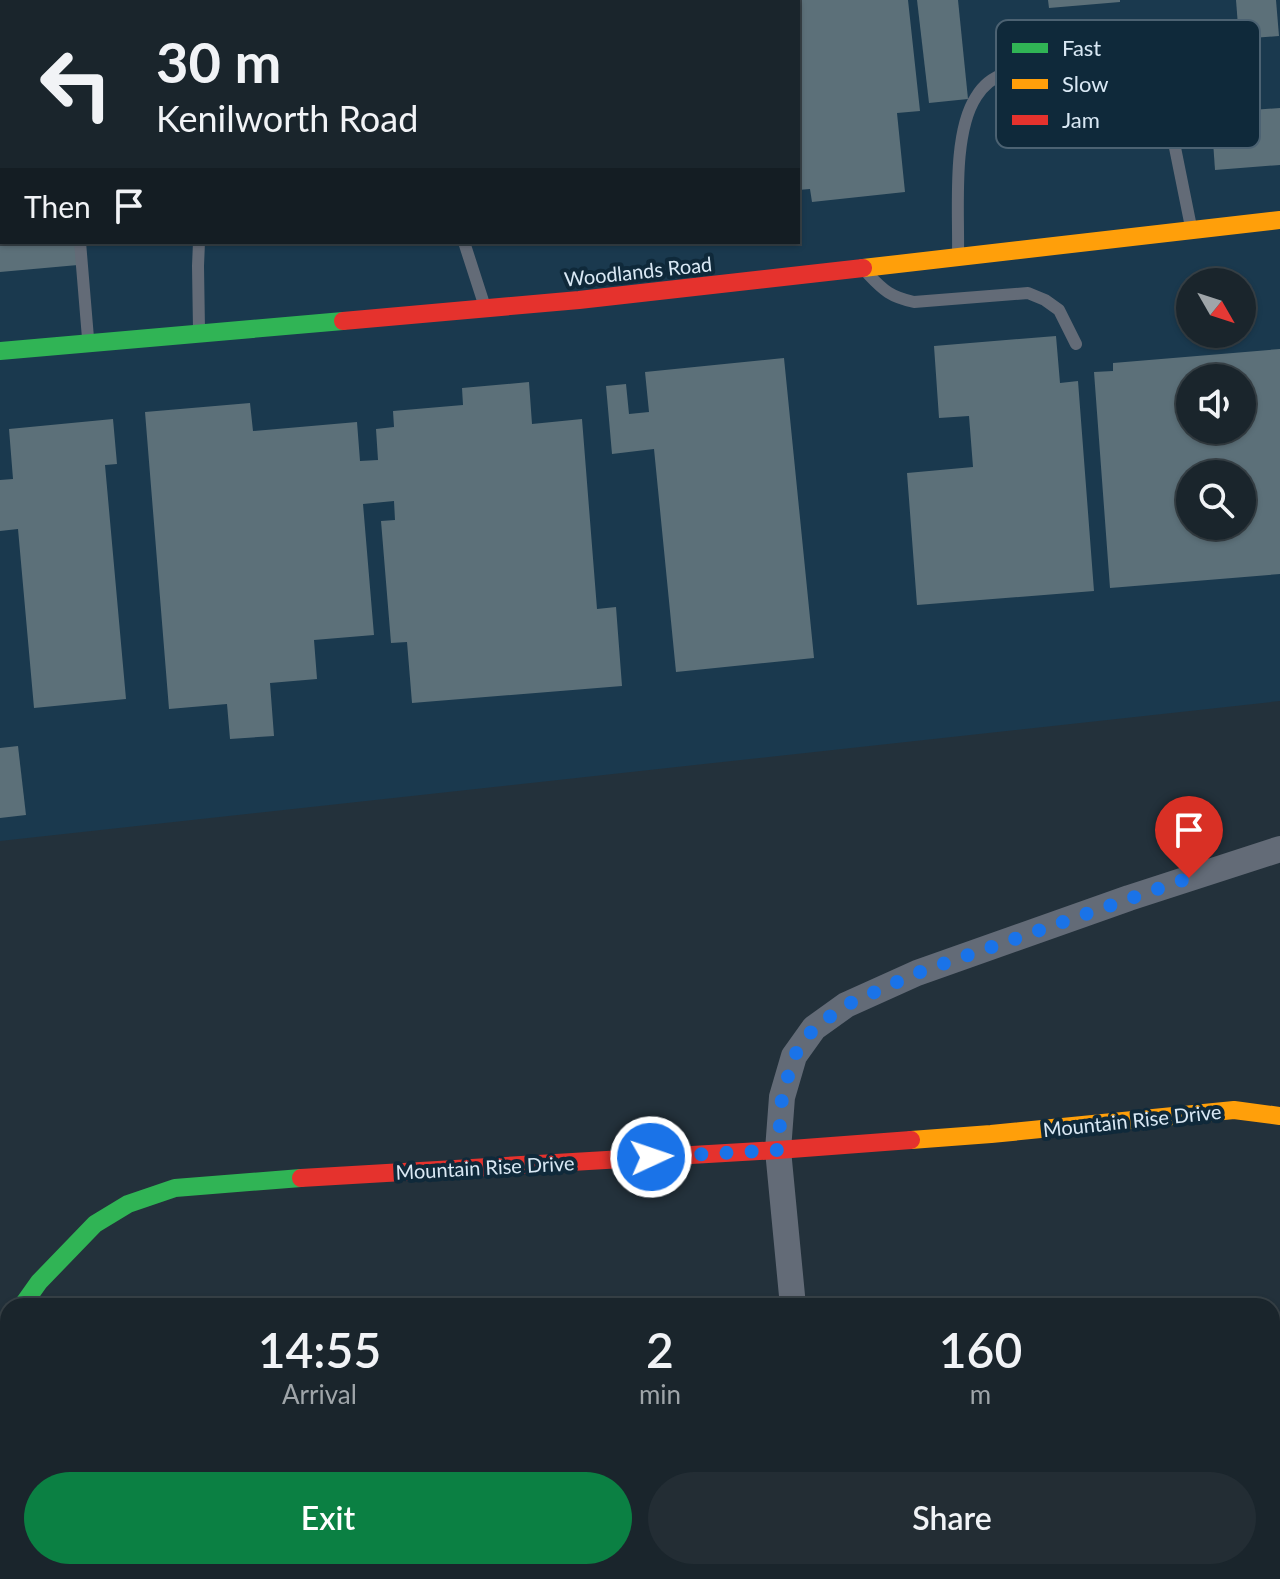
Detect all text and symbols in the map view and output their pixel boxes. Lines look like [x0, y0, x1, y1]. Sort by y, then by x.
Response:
legend [996, 20, 1260, 148]
text: 30 m [156, 28, 281, 95]
icon: left [24, 32, 128, 136]
text: Fast [1062, 34, 1101, 61]
text: Slow [1062, 70, 1109, 97]
text: Kenilworth Road [156, 96, 418, 140]
text: Jam [1062, 106, 1100, 133]
icon: arrive [107, 184, 151, 228]
text: Then [24, 188, 91, 224]
street label: Woodlands Road [563, 251, 713, 291]
north arrow [1176, 268, 1256, 348]
map controls [1176, 268, 1256, 540]
button: sound [1176, 364, 1256, 444]
button: search [1176, 460, 1256, 540]
pin [1155, 796, 1223, 878]
icon: arrive [1167, 808, 1211, 852]
street label: Mountain Rise Drive [1042, 1099, 1222, 1141]
position arrow [609, 1115, 693, 1199]
street label: Mountain Rise Drive [395, 1150, 575, 1184]
text: 14:55 [258, 1321, 381, 1378]
text: 2 [646, 1321, 674, 1378]
text: 160 [939, 1321, 1022, 1378]
text: Arrival [282, 1378, 357, 1410]
text: min [639, 1378, 681, 1410]
text: m [970, 1378, 991, 1410]
button: Exit [24, 1472, 632, 1564]
button: Share [648, 1472, 1256, 1564]

